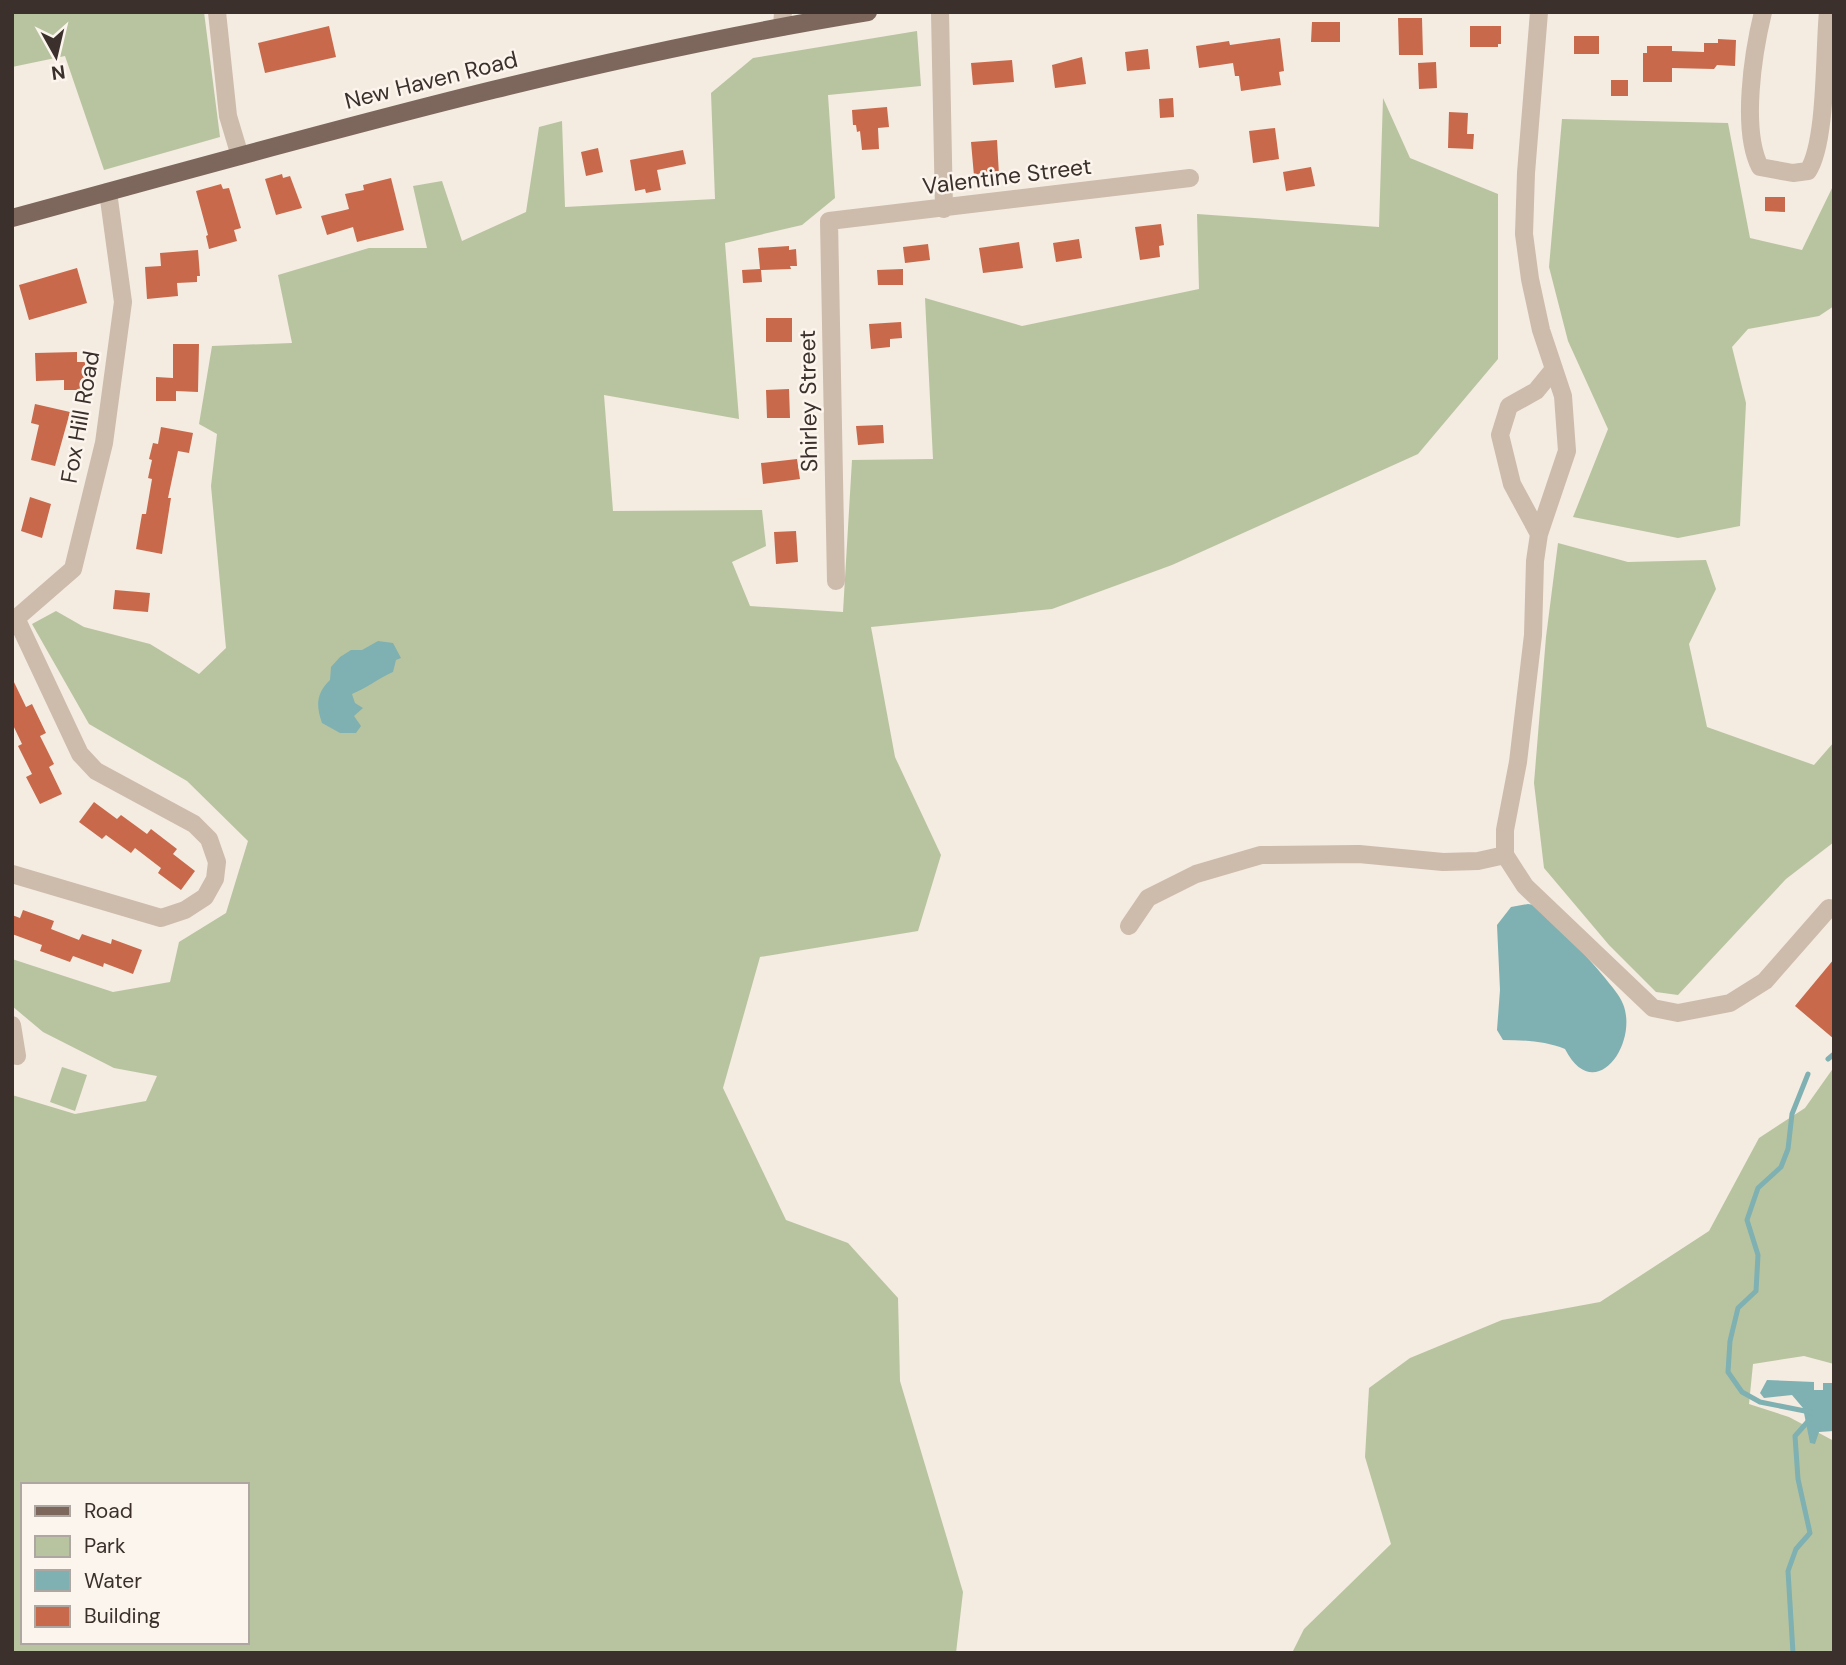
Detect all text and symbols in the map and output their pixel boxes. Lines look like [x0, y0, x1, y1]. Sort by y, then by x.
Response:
north arrow [21, 21, 91, 91]
street label: New Haven Road [341, 44, 521, 116]
text: N [50, 59, 67, 86]
street label: Valentine Street [921, 151, 1093, 201]
street label: Shirley Street [792, 330, 824, 472]
street label: Fox Hill Road [54, 349, 106, 485]
legend [21, 1483, 248, 1644]
text: Road [84, 1497, 133, 1525]
text: Park [84, 1532, 126, 1560]
text: Water [84, 1567, 142, 1595]
text: Building [84, 1602, 161, 1630]

